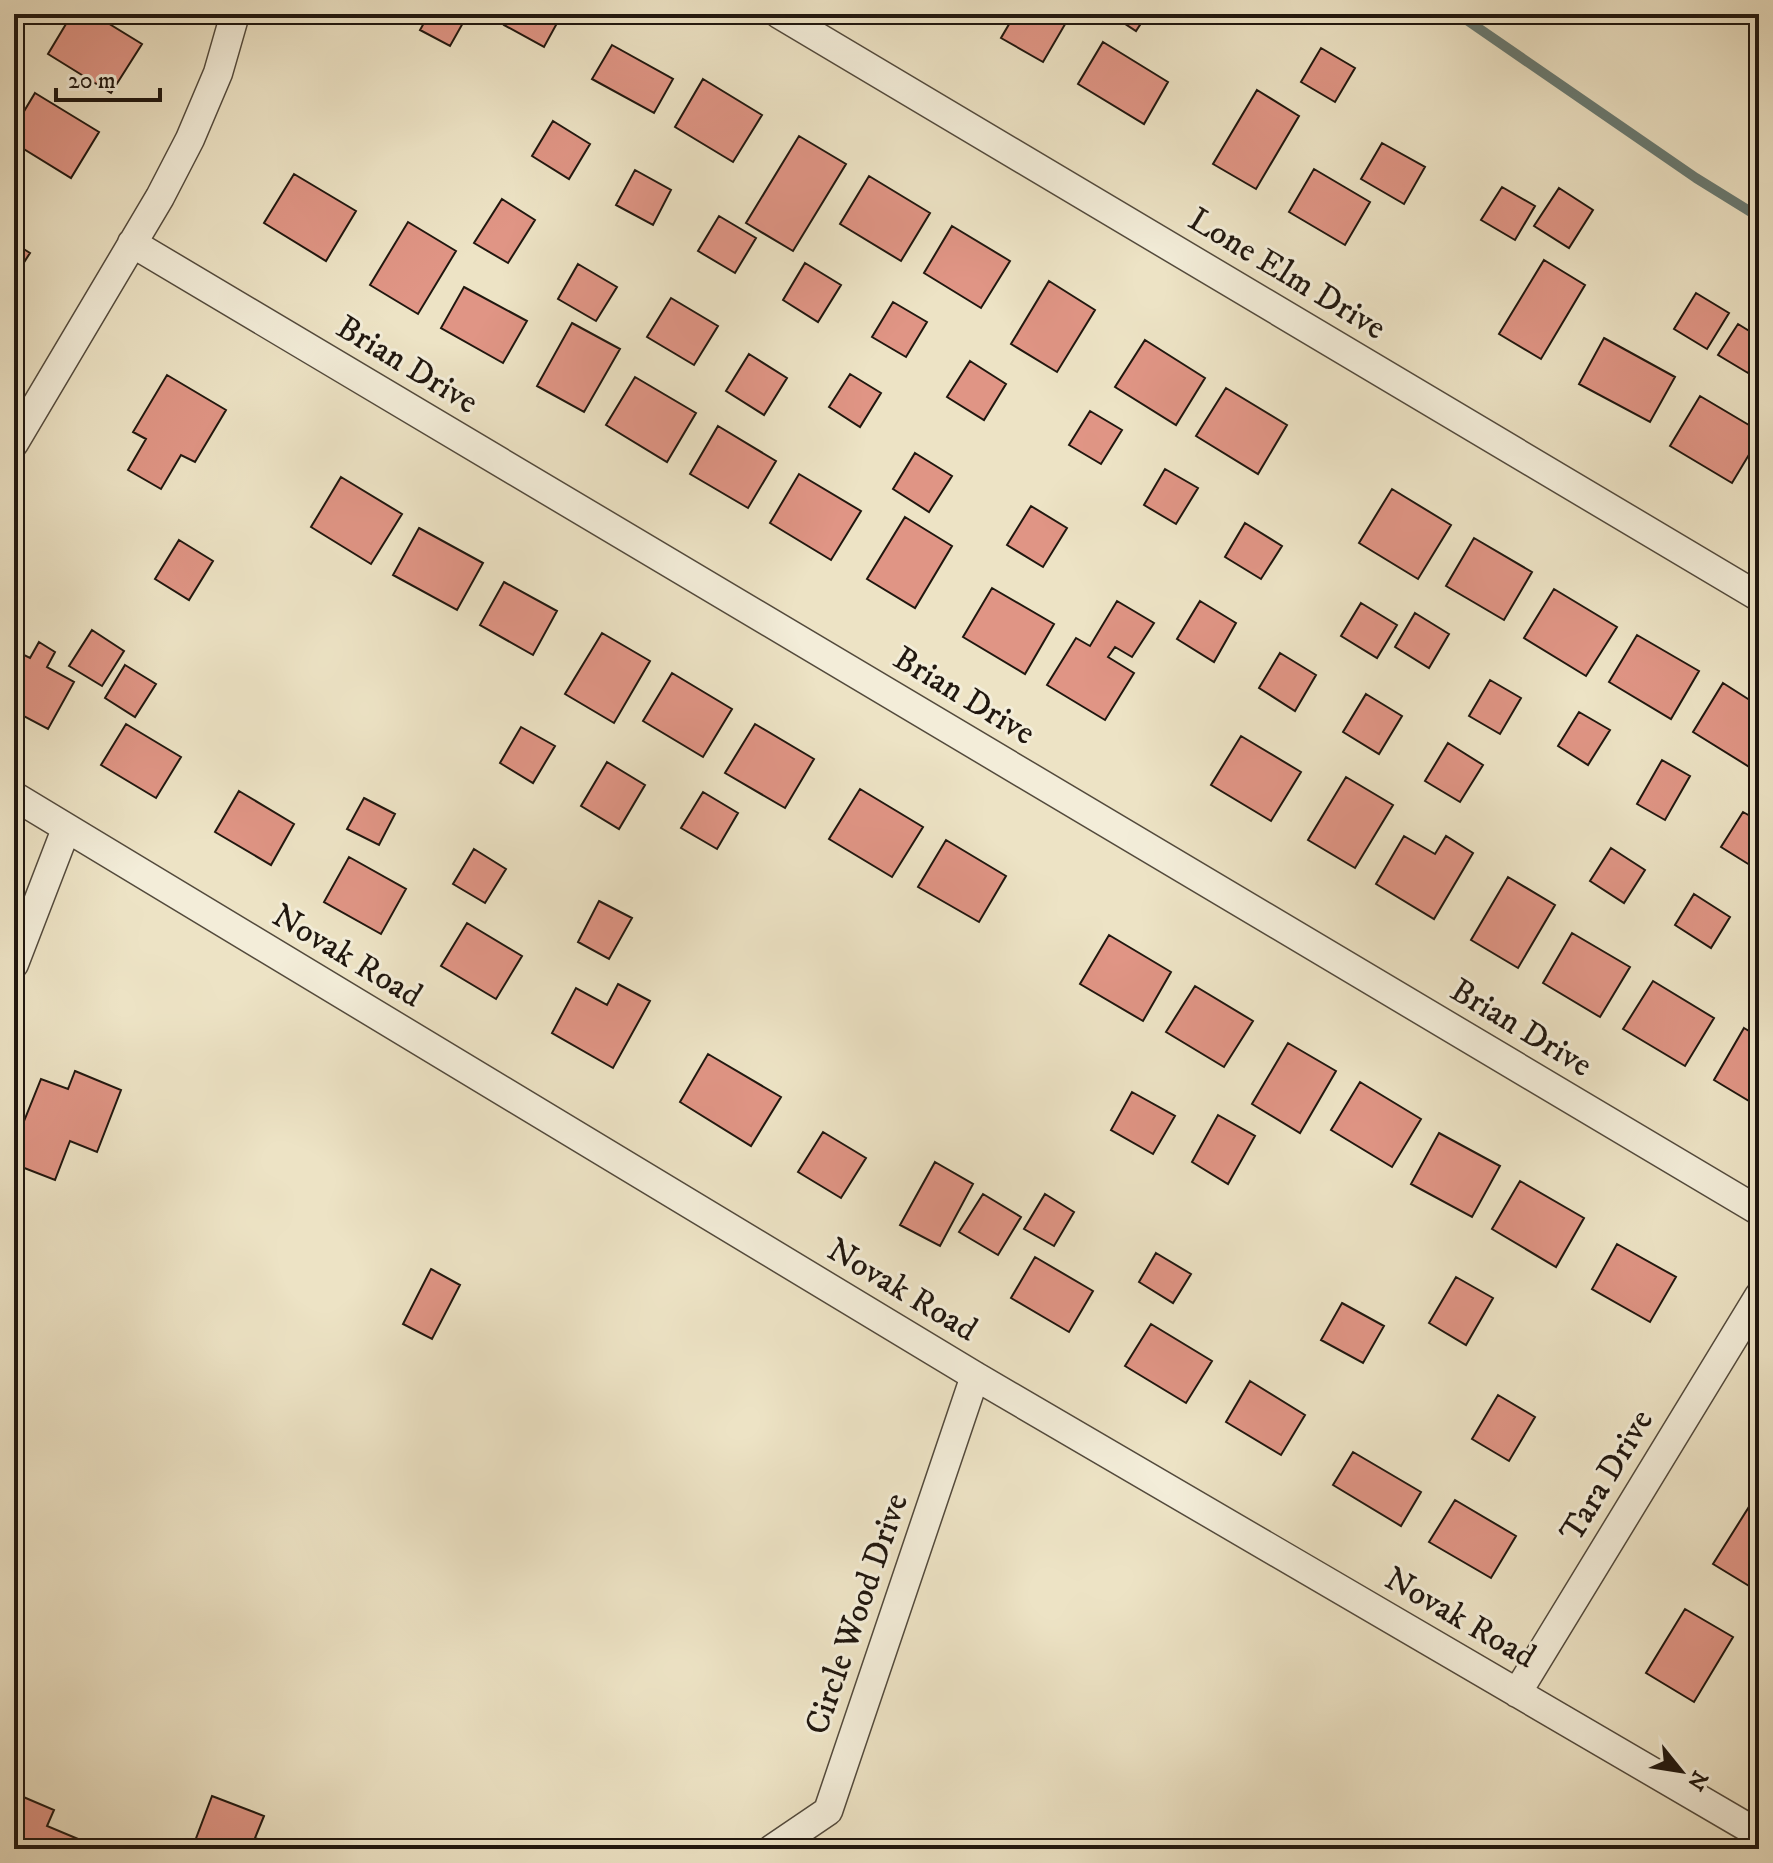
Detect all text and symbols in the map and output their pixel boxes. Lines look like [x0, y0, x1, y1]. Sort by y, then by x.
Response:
scale bar [56, 52, 160, 102]
text: 20 m [68, 66, 116, 96]
street label: Lone Elm Drive [1181, 199, 1393, 349]
street label: Brian Drive [328, 306, 486, 424]
street label: Brian Drive [885, 637, 1043, 755]
street label: Novak Road [264, 895, 430, 1017]
street label: Brian Drive [1442, 969, 1600, 1087]
street label: Novak Road [819, 1229, 985, 1351]
street label: Tara Drive [1551, 1402, 1663, 1550]
street label: Circle Wood Drive [796, 1488, 918, 1740]
street label: Novak Road [1377, 1558, 1543, 1678]
north arrow [1641, 1731, 1721, 1811]
text: N [1681, 1766, 1713, 1795]

